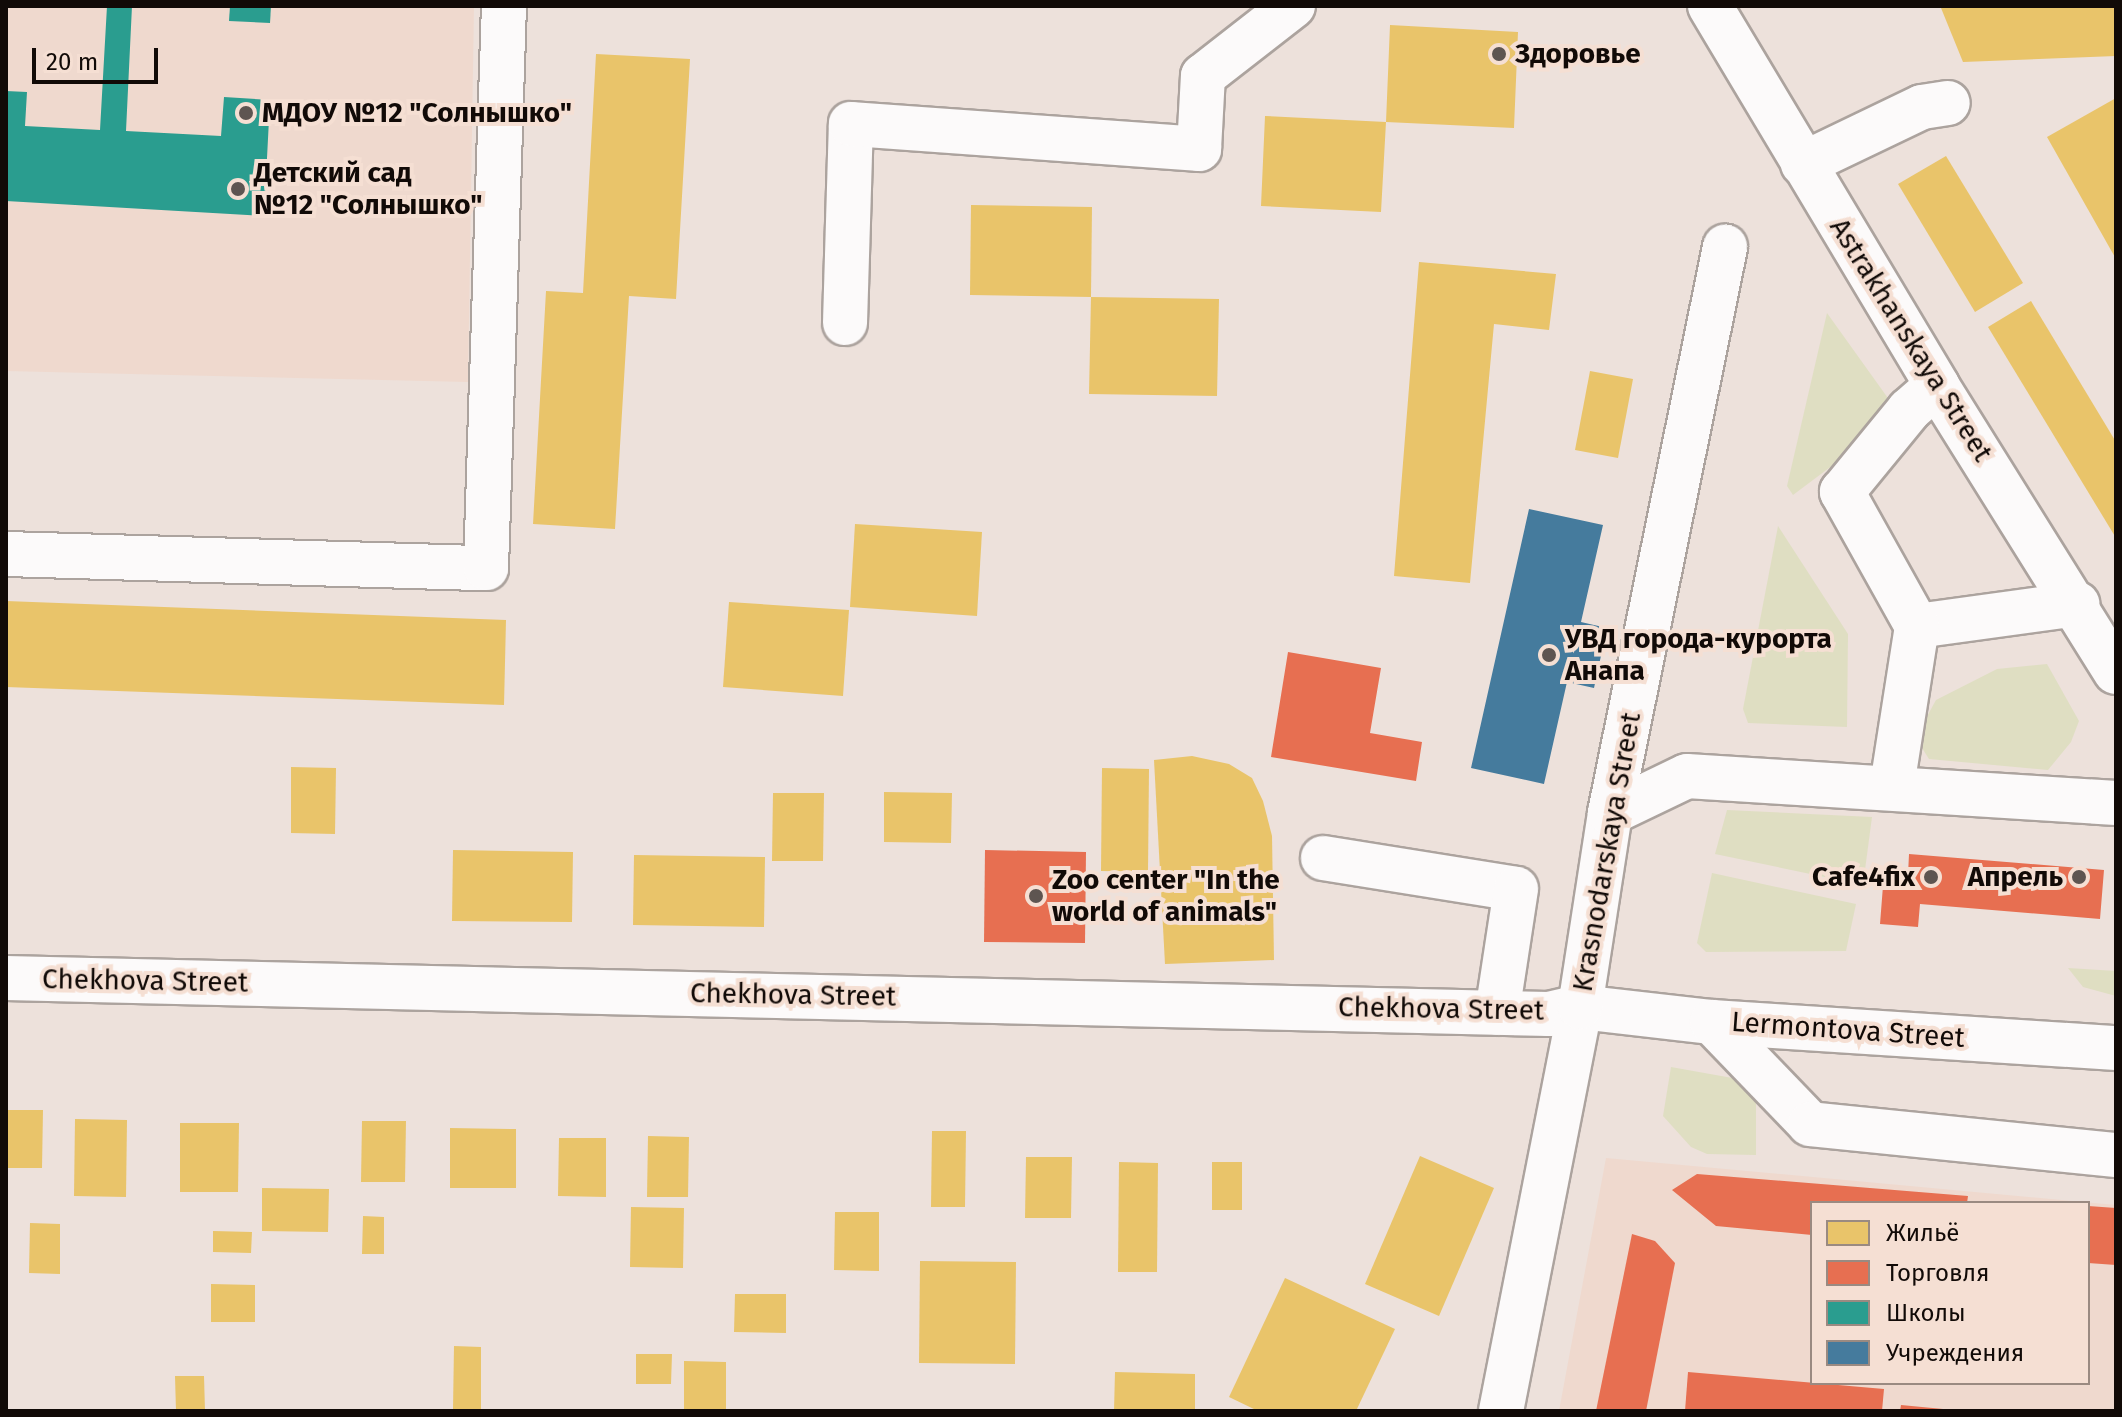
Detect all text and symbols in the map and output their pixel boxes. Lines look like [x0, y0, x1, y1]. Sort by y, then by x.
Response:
scale bar [36, 32, 162, 82]
place label: Здоровье [1515, 37, 1641, 71]
marker: Здоровье [1490, 45, 1508, 63]
text: 20 m [46, 48, 98, 76]
place label: МДОУ №12 "Солнышко" [262, 96, 572, 130]
marker: МДОУ №12 "Солнышко" [237, 104, 255, 122]
place label: Детский сад №12 "Солнышко" [254, 156, 483, 222]
marker: Детский сад №12 "Солнышко" [229, 180, 247, 198]
street label: Astrakhanskaya Street [1822, 212, 2000, 468]
place label: УВД города-курорта Анапа [1565, 622, 1832, 688]
marker: УВД города-курорта Анапа [1540, 646, 1558, 664]
street label: Krasnodarskaya Street [1566, 710, 1648, 994]
place label: Cafe4fix [1812, 860, 1915, 894]
place label: Апрель [1968, 860, 2063, 894]
place label: Zoo center "In the world of animals" [1052, 863, 1280, 929]
marker: Cafe4fix [1922, 868, 1940, 886]
marker: Апрель [2070, 868, 2088, 886]
marker: Zoo center "In the world of animals" [1027, 887, 1045, 905]
street label: Chekhova Street [42, 962, 248, 1000]
street label: Chekhova Street [690, 976, 896, 1014]
street label: Chekhova Street [1338, 990, 1544, 1028]
street label: Lermontova Street [1730, 1005, 1966, 1055]
legend [1810, 1201, 2090, 1385]
text: Жильё [1886, 1219, 1959, 1247]
text: Торговля [1886, 1259, 1989, 1287]
text: Школы [1886, 1299, 1966, 1327]
text: Учреждения [1886, 1339, 2024, 1367]

